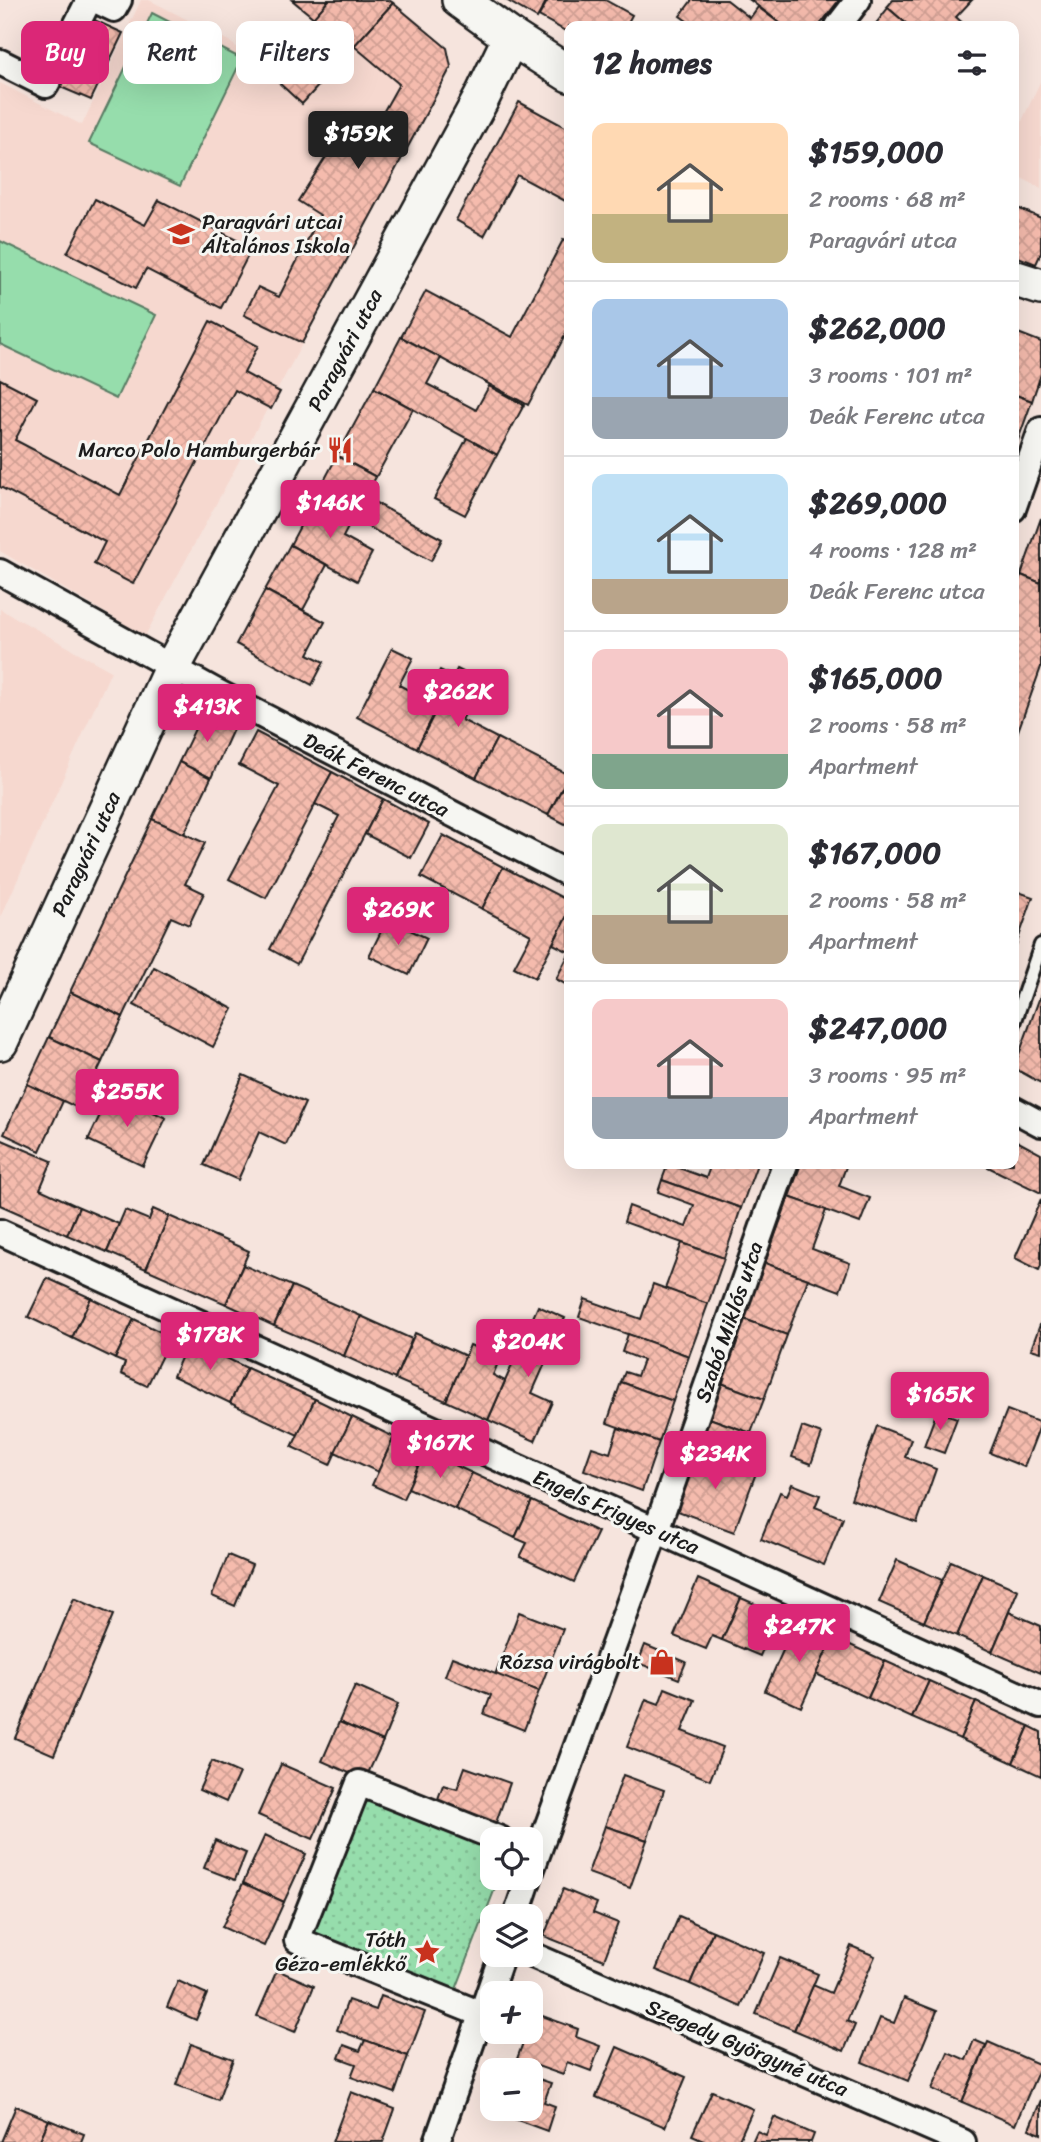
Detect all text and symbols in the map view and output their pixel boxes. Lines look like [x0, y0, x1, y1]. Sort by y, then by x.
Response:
chip: Buy [21, 21, 109, 84]
chip: Rent [123, 21, 222, 84]
chip: Filters [236, 21, 354, 84]
text: 12 homes [592, 36, 712, 90]
icon: filters [953, 44, 991, 82]
pin: $159K [309, 111, 407, 171]
text: $159K [324, 113, 392, 154]
text: $159,000 [809, 125, 944, 179]
icon: home [648, 151, 732, 235]
text: 2 rooms · 68 m² [809, 179, 966, 220]
place label: Paragvári utcai Általános Iskola [201, 203, 351, 265]
school or university icon: Paragvári utcai Általános Iskola [166, 219, 196, 249]
text: Paragvári utca [809, 220, 957, 261]
street label: Paragvári utca [297, 281, 394, 418]
text: $262,000 [809, 301, 946, 355]
icon: home [648, 327, 732, 411]
text: 3 rooms · 101 m² [809, 355, 973, 396]
text: Deák Ferenc utca [809, 396, 985, 437]
place label: Marco Polo Hamburgerbár [78, 431, 320, 469]
restaurant icon: Marco Polo Hamburgerbár [325, 435, 355, 465]
text: $269,000 [809, 476, 947, 530]
pin: $146K [281, 480, 379, 540]
text: $146K [297, 482, 363, 523]
icon: home [648, 502, 732, 586]
text: 4 rooms · 128 m² [809, 530, 977, 571]
text: Deák Ferenc utca [809, 571, 985, 612]
text: $165,000 [809, 651, 942, 705]
pin: $262K [409, 670, 507, 729]
text: $262K [423, 671, 493, 712]
icon: home [648, 677, 732, 761]
pin: $413K [158, 684, 256, 744]
text: $413K [174, 686, 240, 727]
text: 2 rooms · 58 m² [809, 705, 967, 746]
street label: Deák Ferenc utca [296, 722, 456, 829]
text: Apartment [809, 746, 918, 787]
street label: Paragvári utca [40, 785, 132, 923]
text: $167,000 [809, 826, 941, 880]
icon: home [648, 852, 732, 936]
text: 2 rooms · 58 m² [809, 880, 967, 921]
pin: $269K [349, 888, 447, 947]
text: $269K [363, 889, 433, 930]
text: Apartment [809, 921, 918, 962]
text: $247,000 [809, 1001, 947, 1055]
icon: home [648, 1027, 732, 1111]
text: 3 rooms · 95 m² [809, 1055, 966, 1096]
pin: $255K [78, 1070, 176, 1129]
text: $255K [92, 1071, 162, 1112]
text: Apartment [809, 1096, 918, 1137]
street label: Szabó Miklós utca [684, 1236, 775, 1408]
pin: $178K [161, 1312, 259, 1372]
text: $178K [177, 1314, 243, 1355]
pin: $204K [479, 1320, 577, 1379]
text: $204K [492, 1321, 564, 1362]
pin: $165K [891, 1372, 989, 1432]
text: $165K [907, 1374, 973, 1415]
pin: $167K [391, 1420, 489, 1480]
text: $167K [407, 1422, 473, 1463]
pin: $234K [666, 1432, 764, 1491]
text: $234K [680, 1433, 750, 1474]
street label: Engels Frigyes utca [527, 1458, 706, 1566]
pin: $247K [750, 1604, 848, 1664]
text: $247K [764, 1606, 834, 1647]
place label: Rózsa virágbolt [500, 1643, 641, 1681]
shop icon: Rózsa virágbolt [647, 1647, 677, 1677]
map controls [480, 1827, 543, 2121]
button: locate [480, 1827, 543, 1890]
button: layers [480, 1904, 543, 1967]
place label: Tóth Géza-emlékkő [275, 1921, 407, 1983]
place icon: Tóth Géza-emlékkő [412, 1937, 442, 1967]
button: + [480, 1981, 543, 2044]
street label: Szegedy Györgyné utca [640, 1988, 855, 2108]
button: − [480, 2058, 543, 2121]

